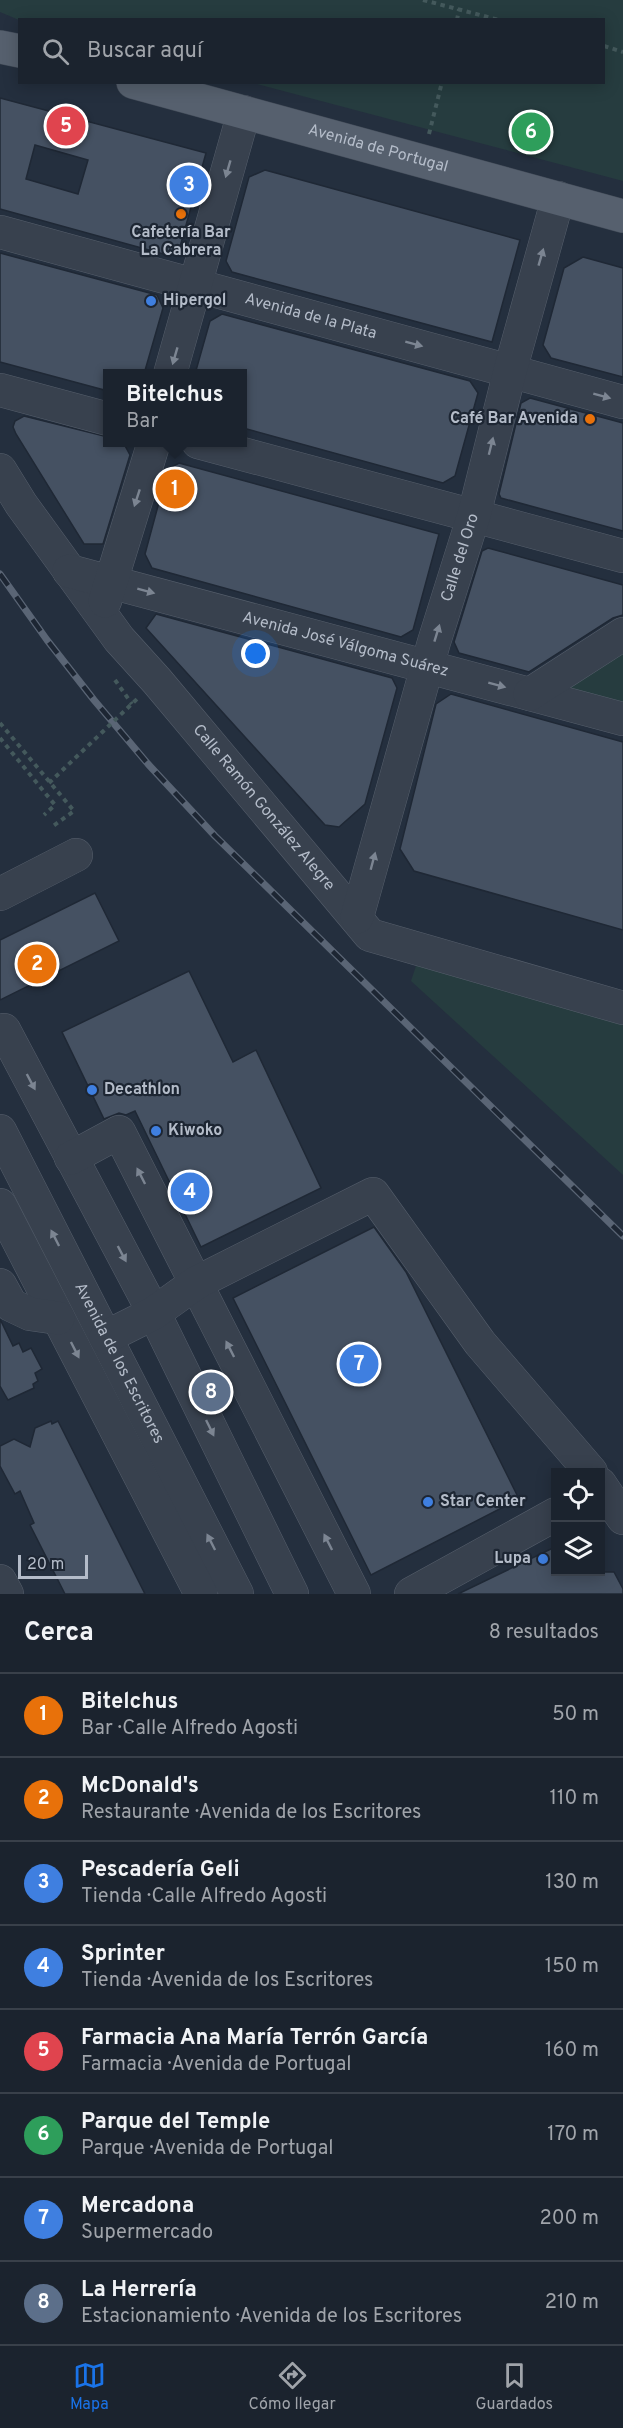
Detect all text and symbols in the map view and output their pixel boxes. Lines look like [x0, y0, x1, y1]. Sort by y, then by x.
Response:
search box [18, 18, 605, 84]
icon: search [39, 35, 72, 68]
text: Buscar aquí [87, 38, 203, 65]
pin: 5 [46, 104, 86, 148]
pin: 6 [512, 110, 550, 154]
street label: Avenida de Portugal [306, 120, 450, 178]
one-way arrow [223, 160, 232, 178]
pin: 3 [170, 162, 208, 207]
marker: Cafetería Bar La Cabrera [174, 207, 188, 221]
place label: Cafetería Bar La Cabrera [131, 223, 231, 261]
one-way arrow [537, 248, 546, 266]
street label: Avenida de la Plata [242, 289, 379, 344]
place label: Hipergol [163, 291, 226, 311]
marker: Hipergol [144, 294, 158, 308]
one-way arrow [404, 340, 423, 350]
one-way arrow [170, 347, 179, 365]
popup [103, 369, 247, 447]
text: Bitelchus [126, 382, 224, 409]
one-way arrow [593, 392, 611, 401]
text: Bar [126, 409, 158, 435]
place label: Café Bar Avenida [450, 409, 578, 429]
marker: Café Bar Avenida [583, 412, 597, 426]
one-way arrow [486, 436, 496, 455]
pin: 1 [156, 466, 195, 512]
one-way arrow [131, 489, 141, 507]
street label: Calle del Oro [437, 511, 484, 604]
one-way arrow [137, 587, 155, 597]
street label: Avenida José Válgoma Suárez [240, 608, 451, 682]
one-way arrow [433, 624, 442, 642]
your location [241, 639, 270, 668]
one-way arrow [488, 681, 506, 690]
street label: Calle Ramón González Alegre [188, 721, 339, 895]
one-way arrow [369, 852, 378, 870]
pin: 2 [18, 942, 57, 986]
one-way arrow [26, 1074, 36, 1091]
place label: Decathlon [104, 1080, 180, 1100]
marker: Decathlon [85, 1083, 99, 1097]
place label: Kiwoko [168, 1121, 222, 1141]
marker: Kiwoko [149, 1124, 163, 1138]
one-way arrow [137, 1167, 146, 1184]
pin: 4 [170, 1170, 210, 1214]
one-way arrow [50, 1229, 60, 1246]
one-way arrow [117, 1246, 127, 1263]
street label: Avenida de los Escritores [69, 1279, 168, 1447]
one-way arrow [225, 1341, 235, 1358]
one-way arrow [70, 1342, 80, 1359]
pin: 7 [340, 1342, 378, 1386]
pin: 8 [192, 1370, 230, 1414]
one-way arrow [206, 1420, 215, 1437]
map controls [551, 1468, 605, 1576]
button: locate [551, 1468, 605, 1522]
place label: Star Center [440, 1492, 526, 1512]
marker: Star Center [421, 1495, 435, 1509]
button: layers [551, 1522, 605, 1576]
one-way arrow [206, 1533, 216, 1550]
one-way arrow [323, 1533, 333, 1550]
place label: Lupa [494, 1549, 531, 1569]
scale bar [18, 1552, 88, 1580]
marker: Lupa [536, 1552, 550, 1566]
text: 20 m [27, 1555, 64, 1575]
text: Cerca [24, 1617, 94, 1650]
text: 8 resultados [489, 1620, 599, 1646]
text: Bitelchus [81, 1689, 178, 1716]
text: 1 [40, 1702, 48, 1728]
text: 50 m [552, 1702, 599, 1728]
text: Bar · Calle Alfredo Agosti [81, 1716, 298, 1742]
text: McDonald's [81, 1773, 199, 1800]
text: 2 [37, 1786, 50, 1812]
text: 110 m [550, 1786, 599, 1812]
text: Restaurante · Avenida de los Escritores [81, 1800, 421, 1826]
text: Pescadería Geli [81, 1857, 240, 1884]
text: 3 [38, 1870, 50, 1896]
text: 130 m [545, 1870, 599, 1896]
text: Tienda · Calle Alfredo Agosti [81, 1884, 327, 1910]
text: Sprinter [81, 1941, 165, 1968]
text: 4 [37, 1954, 50, 1980]
text: 150 m [545, 1954, 599, 1980]
text: Tienda · Avenida de los Escritores [81, 1968, 373, 1994]
text: Farmacia Ana María Terrón García [81, 2025, 428, 2052]
text: 5 [37, 2038, 50, 2064]
text: 160 m [545, 2038, 599, 2064]
text: Farmacia · Avenida de Portugal [81, 2052, 352, 2078]
text: Parque del Temple [81, 2109, 270, 2136]
text: 6 [37, 2122, 50, 2148]
text: 170 m [547, 2122, 599, 2148]
text: Parque · Avenida de Portugal [81, 2136, 333, 2162]
text: Mercadona [81, 2193, 194, 2220]
text: 7 [38, 2206, 49, 2232]
text: 200 m [540, 2206, 599, 2232]
text: Supermercado [81, 2220, 213, 2246]
text: La Herrería [81, 2277, 197, 2304]
text: 8 [37, 2290, 50, 2316]
text: 210 m [545, 2290, 599, 2316]
text: Estacionamiento · Avenida de los Escritores [81, 2304, 462, 2330]
tab: Mapa [70, 2359, 109, 2415]
tab: Cómo llegar [249, 2359, 336, 2415]
tab: Guardados [476, 2359, 553, 2415]

